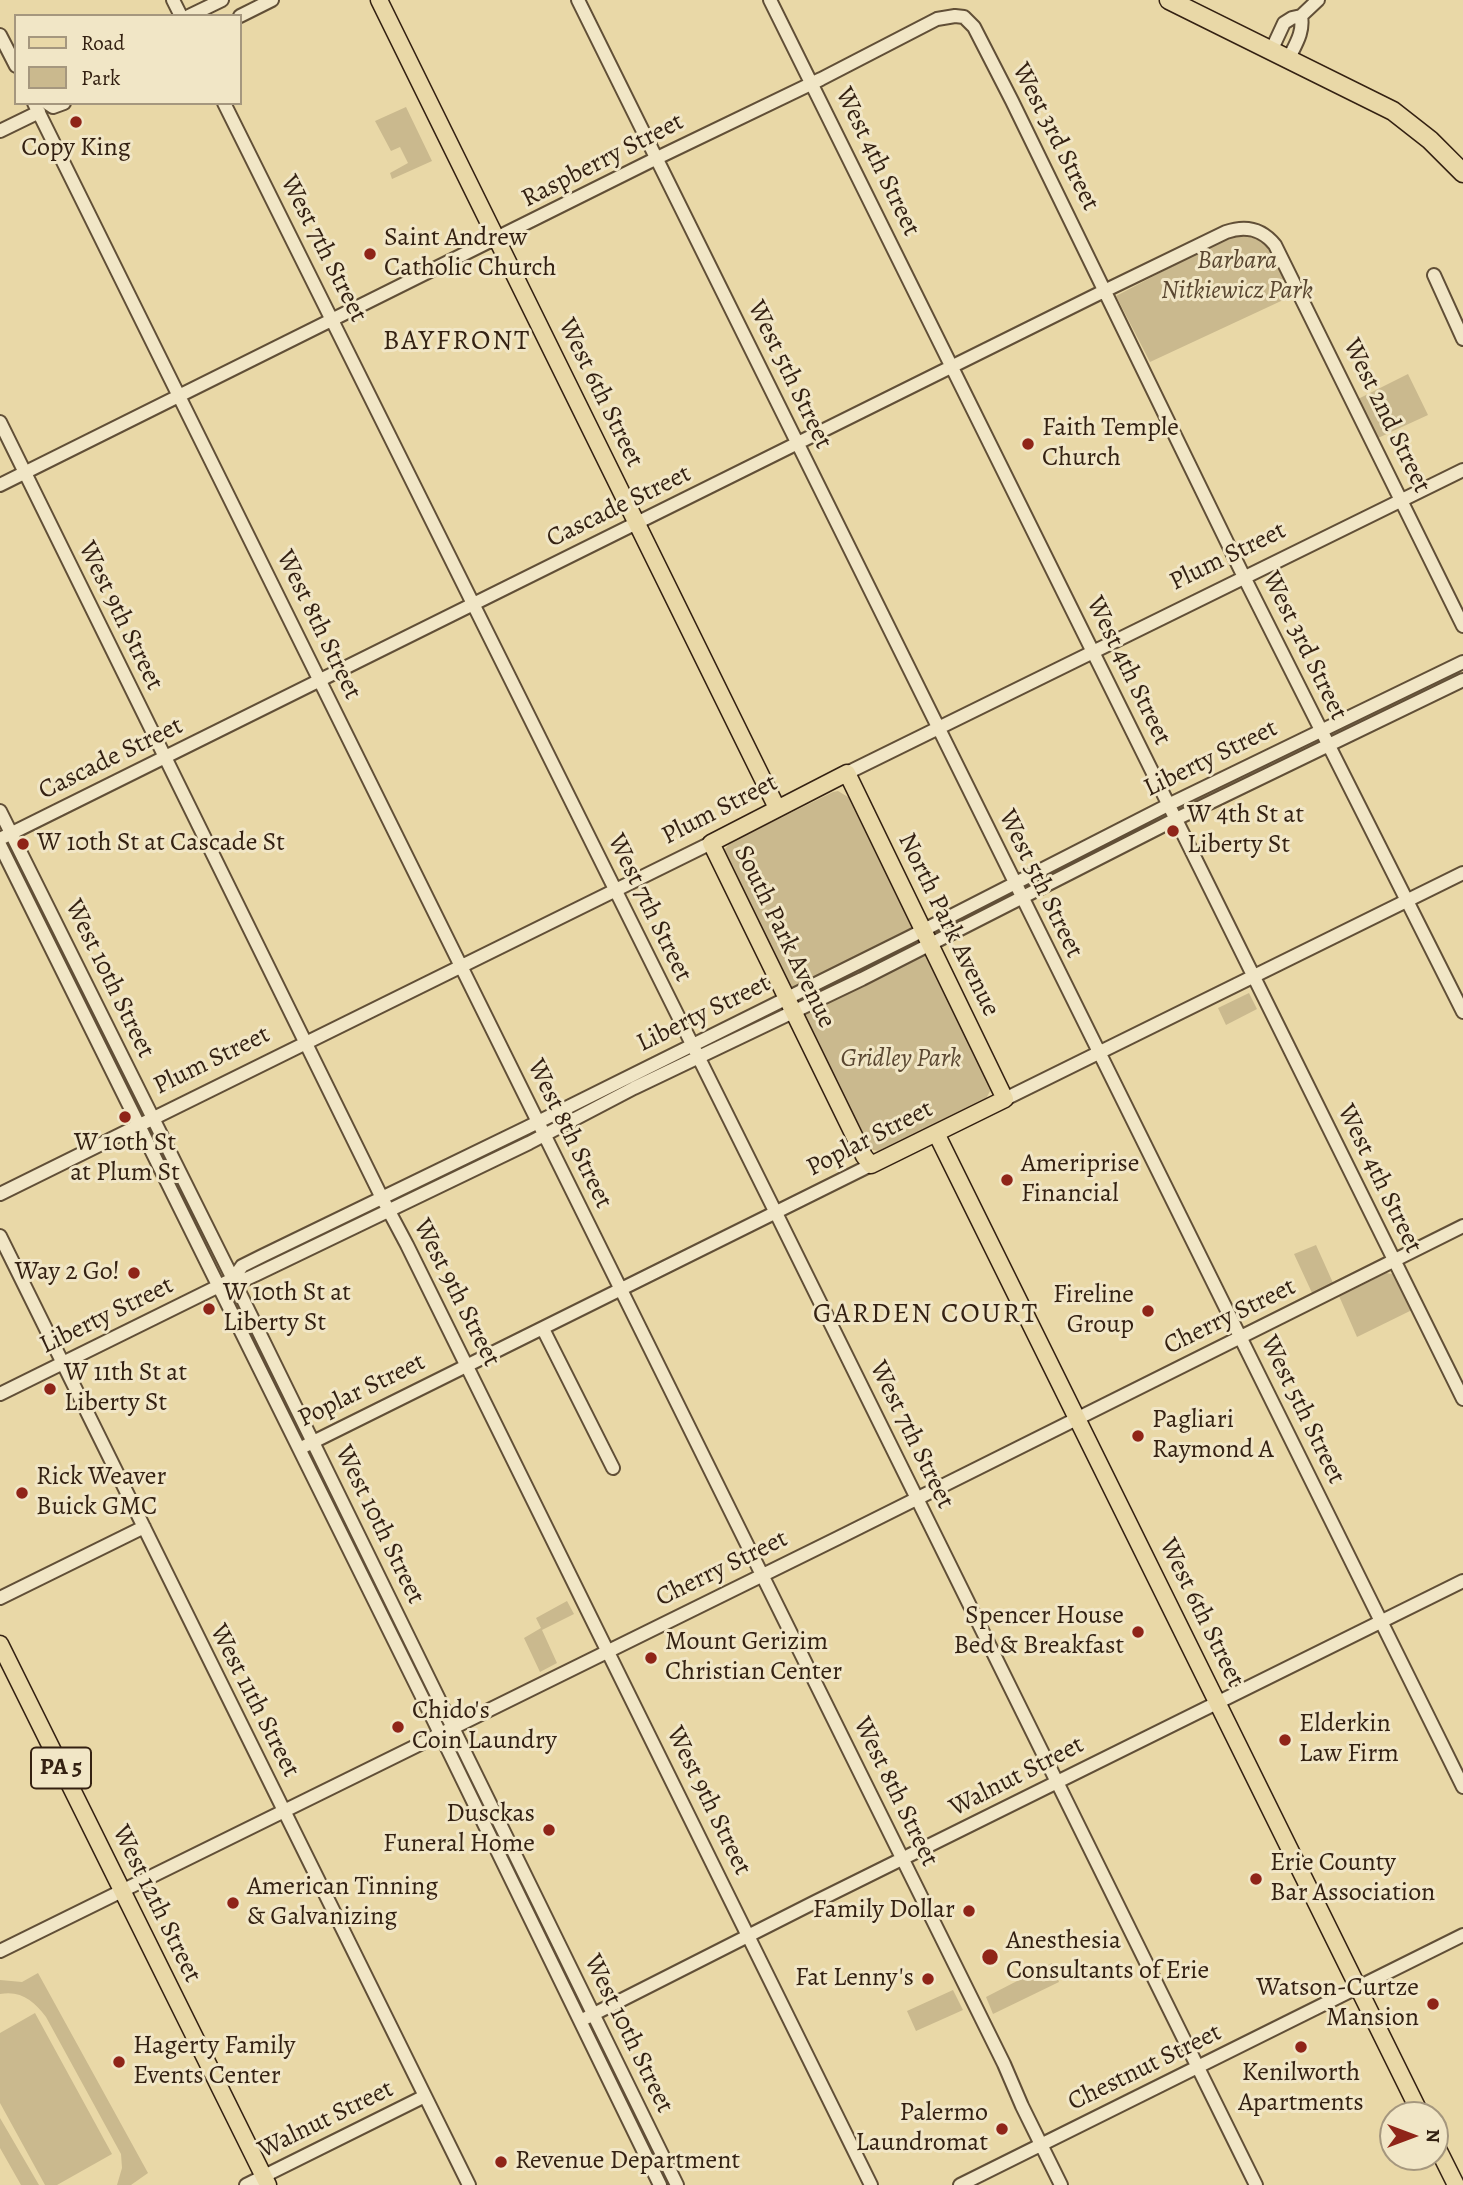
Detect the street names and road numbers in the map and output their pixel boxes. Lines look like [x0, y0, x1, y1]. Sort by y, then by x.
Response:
street label: West 3rd Street [1004, 58, 1106, 216]
street label: West 4th Street [828, 83, 926, 241]
street label: Raspberry Street [517, 107, 689, 215]
street label: West 7th Street [273, 170, 373, 328]
street label: West 5th Street [740, 296, 838, 454]
street label: West 6th Street [551, 314, 649, 472]
street label: West 2nd Street [1335, 334, 1437, 498]
street label: Cascade Street [542, 459, 696, 555]
street label: Plum Street [1165, 515, 1291, 599]
street label: West 9th Street [71, 537, 169, 695]
street label: West 8th Street [268, 545, 368, 705]
street label: West 3rd Street [1255, 567, 1353, 725]
street label: West 4th Street [1079, 592, 1177, 750]
street label: Cascade Street [34, 711, 188, 807]
street label: Liberty Street [1139, 713, 1283, 805]
street label: Plum Street [657, 768, 783, 852]
street label: West 5th Street [991, 805, 1089, 963]
street label: North Park Avenue [890, 828, 1006, 1022]
street label: West 7th Street [600, 829, 698, 987]
street label: South Park Avenue [726, 841, 842, 1033]
street label: West 10th Street [57, 895, 161, 1063]
street label: Liberty Street [632, 968, 776, 1060]
street label: Plum Street [149, 1019, 275, 1103]
street label: West 8th Street [519, 1054, 619, 1214]
street label: Poplar Street [802, 1094, 938, 1184]
street label: West 4th Street [1330, 1100, 1428, 1258]
street label: West 9th Street [405, 1214, 507, 1372]
street label: Liberty Street [35, 1270, 179, 1362]
street label: Cherry Street [1159, 1272, 1301, 1362]
street label: West 5th Street [1253, 1331, 1351, 1489]
street label: Poplar Street [293, 1347, 431, 1435]
street label: West 7th Street [862, 1356, 960, 1514]
street label: West 10th Street [327, 1441, 431, 1609]
street label: Cherry Street [651, 1524, 793, 1614]
street label: West 6th Street [1152, 1534, 1250, 1692]
street label: West 11th Street [202, 1619, 306, 1783]
street label: West 8th Street [845, 1712, 945, 1872]
street label: West 9th Street [659, 1722, 757, 1880]
street label: Walnut Street [945, 1730, 1089, 1824]
road number: PA 5 [31, 1748, 91, 1788]
street label: West 12th Street [105, 1820, 207, 1988]
street label: West 10th Street [576, 1950, 680, 2118]
street label: Chestnut Street [1063, 2017, 1227, 2119]
street label: Walnut Street [253, 2074, 399, 2166]

